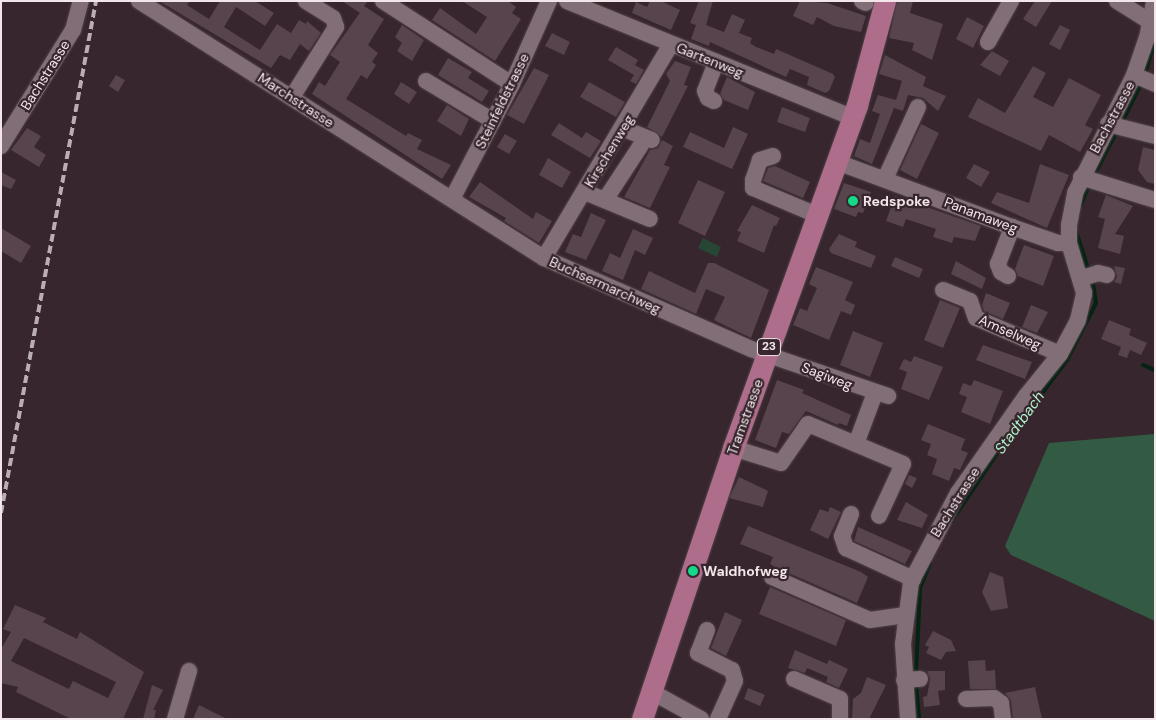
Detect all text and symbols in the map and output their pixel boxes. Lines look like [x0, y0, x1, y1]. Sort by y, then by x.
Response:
street label: Bachstrasse [17, 37, 73, 113]
street label: Gartenweg [674, 39, 746, 81]
street label: Steinfeldstrasse [472, 51, 532, 151]
street label: Marchstrasse [255, 69, 337, 131]
street label: Bachstrasse [1086, 78, 1138, 156]
street label: Kirschenweg [581, 112, 637, 190]
place label: Redspoke [863, 193, 930, 209]
street label: Panamaweg [942, 193, 1020, 237]
marker: Redspoke [847, 195, 859, 207]
street label: Buchsermarchweg [547, 253, 663, 317]
street label: Amselweg [976, 311, 1044, 353]
road number: 23 [756, 338, 782, 357]
street label: Sagiweg [799, 359, 855, 393]
street label: Tramstrasse [724, 377, 766, 457]
water label: Stadtbach [991, 388, 1049, 458]
street label: Bachstrasse [927, 464, 983, 540]
place label: Waldhofweg [703, 563, 788, 579]
marker: Waldhofweg [687, 565, 699, 577]

